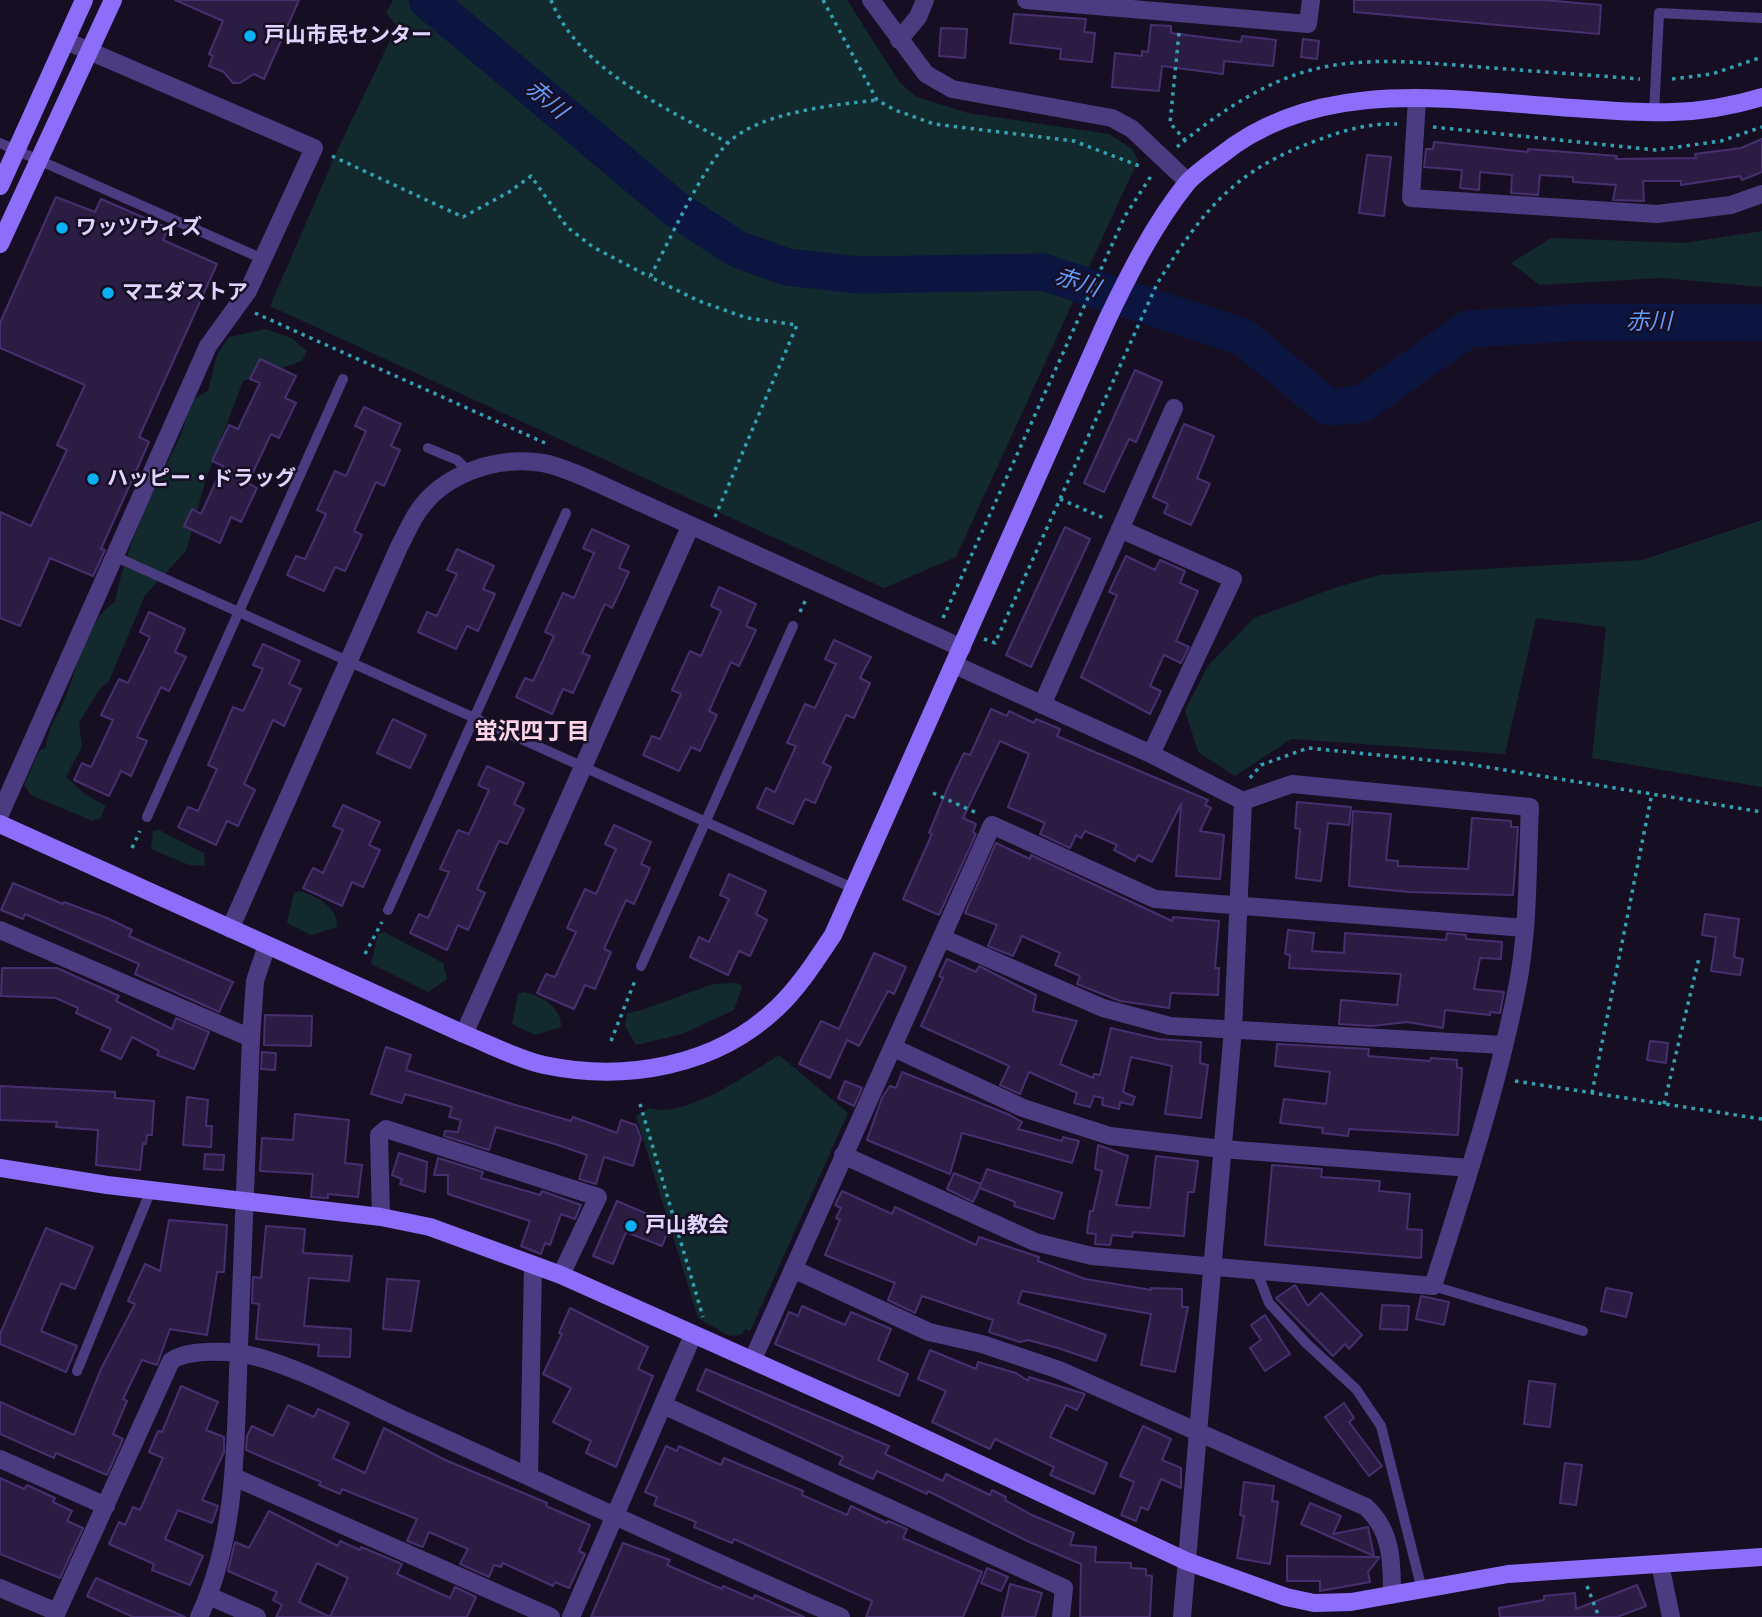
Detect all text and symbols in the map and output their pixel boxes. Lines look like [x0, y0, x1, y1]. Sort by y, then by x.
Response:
place label: 戸山市民センター [264, 23, 432, 49]
marker: 戸山市民センター [242, 28, 258, 44]
water label: 赤川 [520, 75, 572, 125]
place label: ワッツウィズ [76, 215, 202, 241]
marker: ワッツウィズ [54, 220, 70, 236]
water label: 赤川 [1051, 263, 1103, 303]
place label: マエダストア [122, 280, 248, 306]
marker: マエダストア [100, 285, 116, 301]
water label: 赤川 [1626, 308, 1672, 336]
place label: ハッピー・ドラッグ [107, 466, 296, 492]
marker: ハッピー・ドラッグ [85, 471, 101, 487]
district label: 蛍沢四丁目 [475, 718, 589, 746]
place label: 戸山教会 [645, 1213, 729, 1239]
marker: 戸山教会 [623, 1218, 639, 1234]

